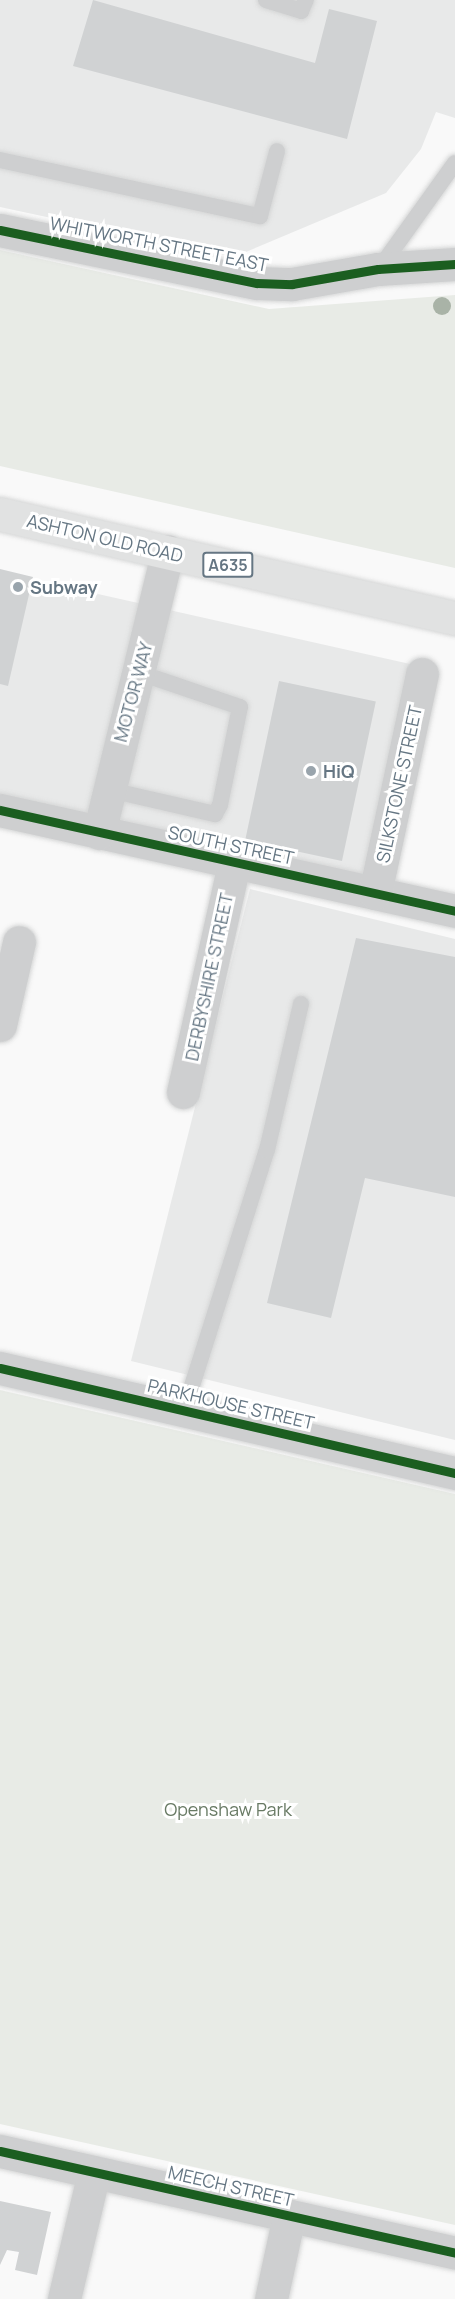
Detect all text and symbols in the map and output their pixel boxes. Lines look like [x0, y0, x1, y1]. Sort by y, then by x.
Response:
street label: WHITWORTH STREET EAST [48, 212, 270, 276]
street label: ASHTON OLD ROAD [25, 510, 185, 566]
road number: A635 [201, 552, 255, 578]
place label: Subway [30, 576, 98, 598]
marker: Subway [11, 580, 25, 594]
street label: MOTOR WAY [109, 640, 157, 744]
street label: SILKSTONE STREET [372, 703, 426, 865]
place label: HiQ [323, 760, 355, 782]
marker: HiQ [304, 764, 318, 778]
street label: SOUTH STREET [166, 821, 296, 869]
street label: DERBYSHIRE STREET [181, 891, 237, 1063]
street label: PARKHOUSE STREET [146, 1374, 316, 1434]
park label: Openshaw Park [164, 1798, 292, 1820]
street label: MEECH STREET [166, 2161, 296, 2211]

